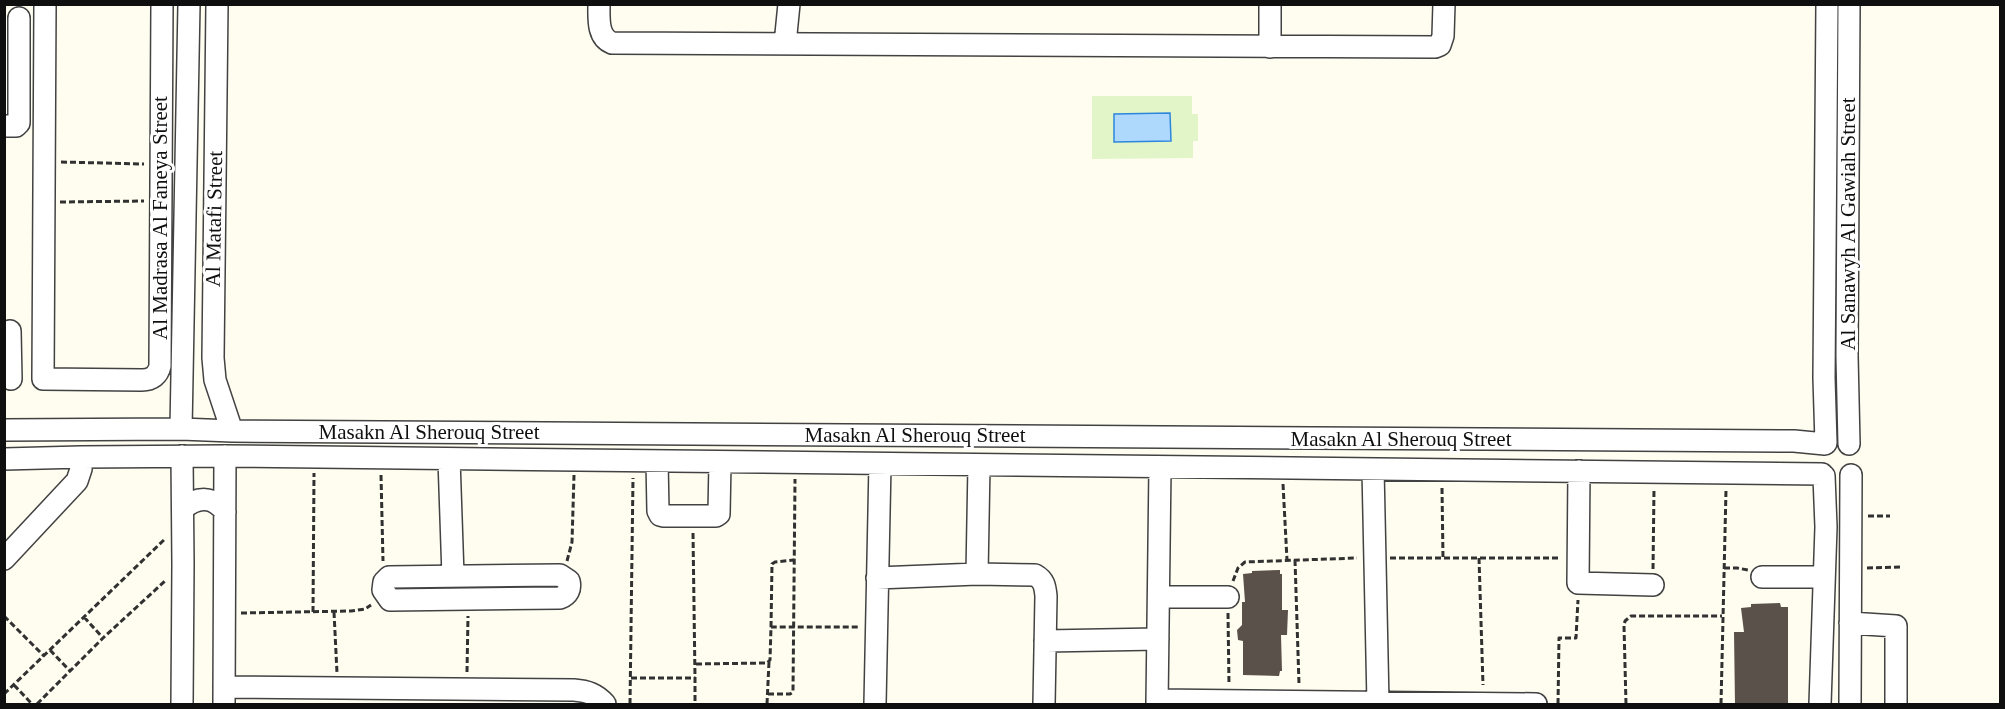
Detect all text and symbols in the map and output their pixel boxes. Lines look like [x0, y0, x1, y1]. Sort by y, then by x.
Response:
street label: Al Madrasa Al Faneya Street [148, 96, 172, 340]
street label: Al Sanawyh Al Gawiah Street [1836, 97, 1860, 351]
street label: Al Matafi Street [201, 150, 227, 287]
street label: Masakn Al Sherouq Street [318, 420, 540, 444]
street label: Masakn Al Sherouq Street [804, 423, 1026, 447]
street label: Masakn Al Sherouq Street [1290, 427, 1512, 451]

